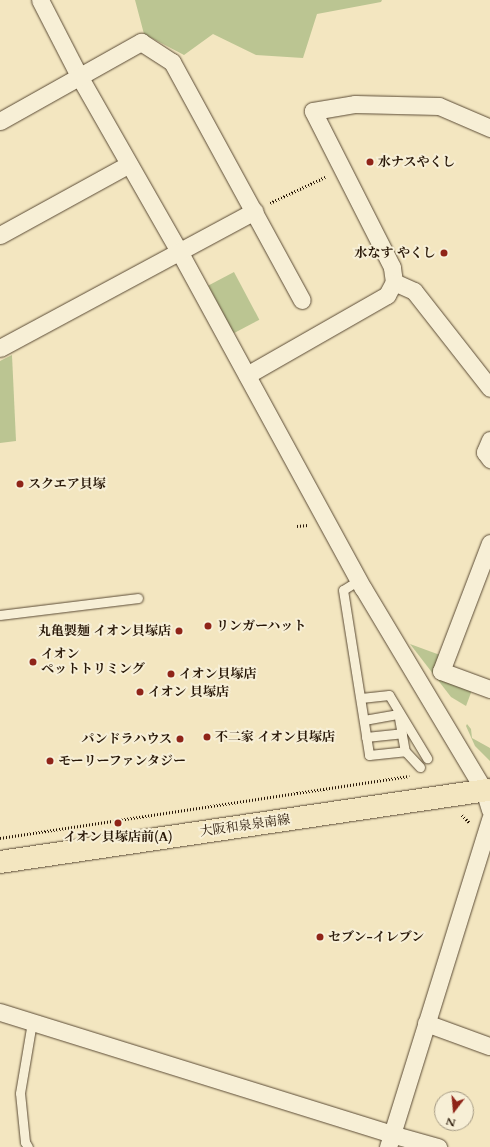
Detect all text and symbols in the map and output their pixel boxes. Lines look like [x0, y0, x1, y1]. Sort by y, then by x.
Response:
place label: 水ナスやくし [378, 154, 456, 170]
marker: 水ナスやくし [365, 157, 375, 167]
place label: 水なす やくし [355, 245, 436, 261]
marker: 水なす やくし [439, 248, 449, 258]
place label: スクエア貝塚 [28, 476, 106, 492]
marker: スクエア貝塚 [15, 479, 25, 489]
place label: リンガーハット [216, 618, 307, 634]
marker: リンガーハット [203, 621, 213, 631]
place label: 丸亀製麺 イオン貝塚店 [38, 623, 171, 639]
marker: 丸亀製麺 イオン貝塚店 [174, 626, 184, 636]
place label: イオン ペットトリミング [41, 647, 145, 678]
marker: イオン ペットトリミング [28, 657, 38, 667]
place label: イオン貝塚店 [179, 666, 257, 682]
marker: イオン貝塚店 [166, 669, 176, 679]
place label: イオン 貝塚店 [148, 684, 229, 700]
marker: イオン 貝塚店 [135, 687, 145, 697]
place label: 不二家 イオン貝塚店 [215, 729, 335, 745]
place label: パンドラハウス [81, 731, 172, 747]
marker: 不二家 イオン貝塚店 [202, 732, 212, 742]
marker: パンドラハウス [175, 734, 185, 744]
place label: モーリーファンタジー [58, 753, 187, 769]
marker: モーリーファンタジー [45, 756, 55, 766]
street label: 大阪和泉泉南線 [199, 812, 291, 840]
marker: イオン貝塚店前(A) [113, 818, 123, 828]
place label: イオン貝塚店前(A) [63, 829, 173, 845]
place label: セブン-イレブン [328, 929, 425, 945]
marker: セブン-イレブン [315, 932, 325, 942]
north arrow [434, 1091, 474, 1131]
text: N [444, 1114, 457, 1131]

